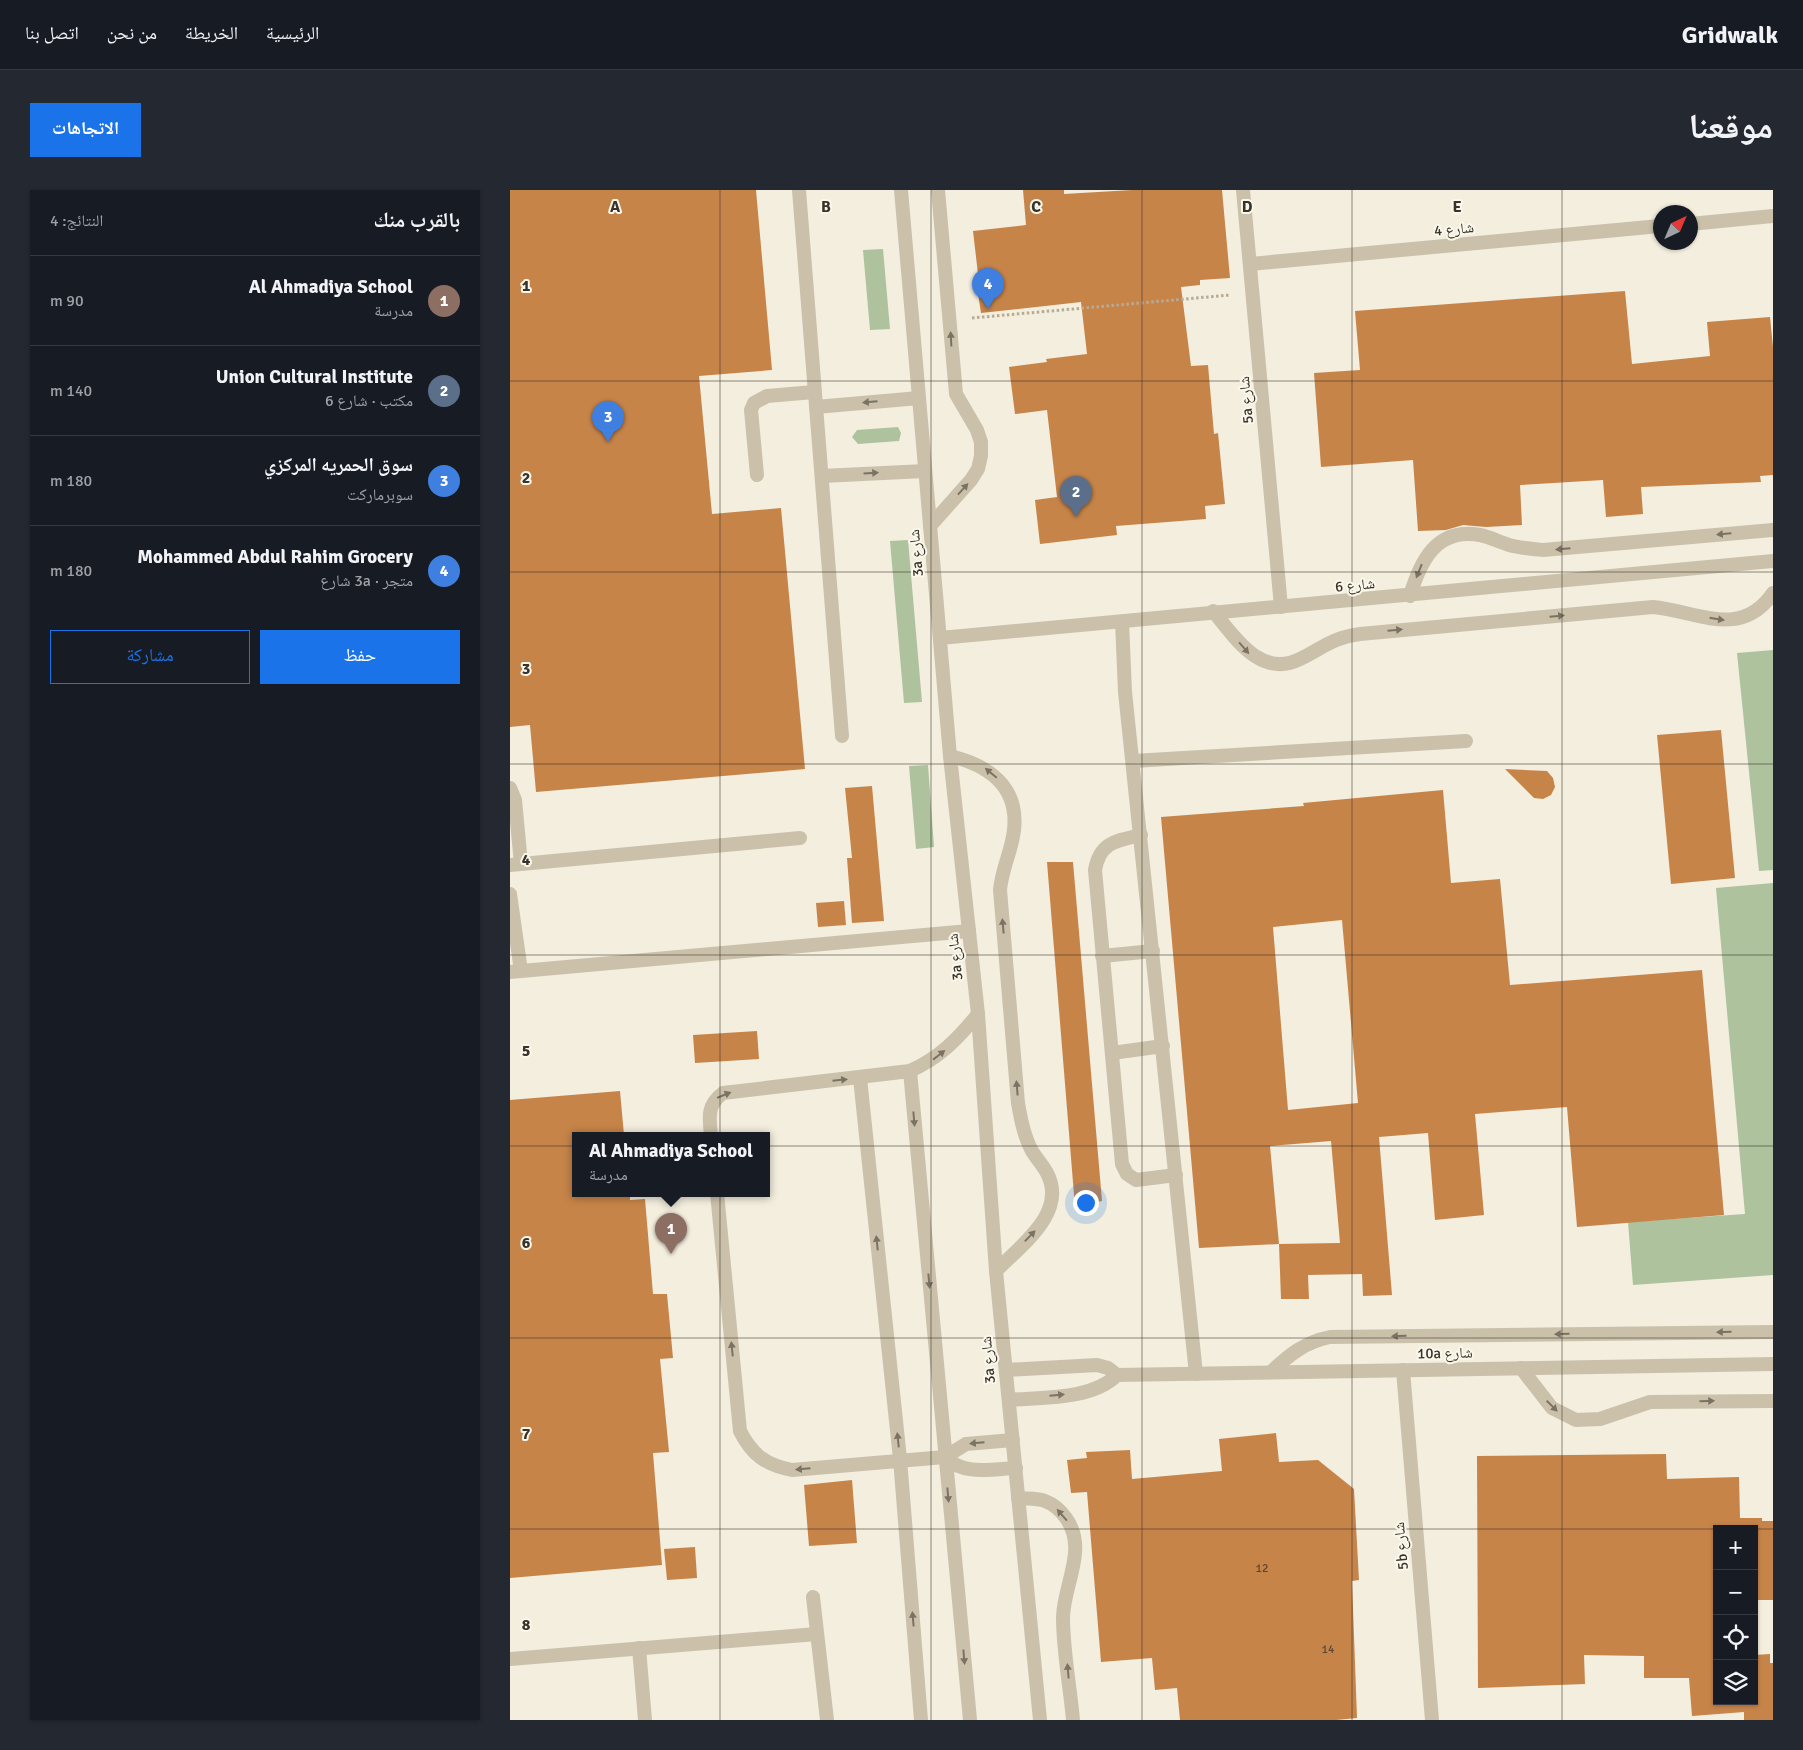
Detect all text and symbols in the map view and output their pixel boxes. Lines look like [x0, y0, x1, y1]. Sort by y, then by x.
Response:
text: Gridwalk [1682, 20, 1778, 50]
text: اتصل بنا [25, 22, 79, 44]
text: من نحن [107, 22, 157, 44]
text: الخريطة [185, 22, 238, 44]
text: الرئيسية [266, 22, 319, 44]
button: الاتجاهات [30, 103, 141, 157]
text: موقعنا [1688, 105, 1773, 148]
text: A [610, 197, 621, 217]
text: B [821, 197, 831, 217]
text: C [1031, 197, 1041, 217]
text: D [1242, 197, 1253, 217]
text: E [1452, 197, 1462, 217]
north arrow [1653, 205, 1698, 250]
text: بالقرب منك [373, 207, 460, 233]
text: النتائج: 4 [50, 211, 103, 231]
street label: شارع 4 [1433, 218, 1475, 241]
pin: 4 [972, 268, 1004, 309]
text: Al Ahmadiya School [249, 275, 413, 299]
text: 1 [522, 276, 531, 296]
text: 90 m [50, 291, 84, 311]
text: 1 [440, 291, 448, 311]
text: مدرسة [374, 301, 413, 321]
one-way arrow [946, 331, 954, 347]
text: Union Cultural Institute [216, 365, 413, 389]
street label: 5a شارع [1235, 375, 1258, 424]
text: 140 m [50, 381, 92, 401]
text: 2 [440, 381, 448, 401]
text: مكتب · شارع 6 [325, 391, 413, 411]
one-way arrow [862, 398, 878, 406]
pin: 3 [592, 401, 624, 442]
text: سوق الحمريه المركزي [264, 453, 413, 477]
text: 2 [522, 468, 530, 488]
one-way arrow [863, 469, 879, 477]
text: 180 m [50, 471, 92, 491]
text: 3 [440, 471, 448, 491]
pin: 2 [1060, 476, 1092, 517]
one-way arrow [957, 484, 969, 496]
text: سوبرماركت [347, 485, 413, 505]
street label: 3a شارع [905, 528, 928, 577]
one-way arrow [1716, 530, 1732, 538]
text: Mohammed Abdul Rahim Grocery [137, 545, 413, 569]
one-way arrow [1554, 545, 1570, 553]
text: 180 m [50, 561, 92, 581]
text: 4 [440, 561, 448, 581]
one-way arrow [1414, 564, 1422, 578]
text: متجر · 3a شارع [320, 571, 413, 591]
street label: شارع 6 [1334, 574, 1376, 597]
one-way arrow [1549, 611, 1565, 619]
one-way arrow [1710, 616, 1726, 624]
one-way arrow [1387, 626, 1403, 634]
button: مشاركة [50, 630, 250, 684]
button: حفظ [260, 630, 460, 684]
one-way arrow [1239, 641, 1250, 654]
text: 3 [522, 659, 530, 679]
one-way arrow [985, 768, 998, 779]
text: 4 [522, 850, 531, 870]
one-way arrow [999, 918, 1007, 934]
street label: 3a شارع [944, 932, 967, 982]
text: 5 [522, 1041, 530, 1061]
one-way arrow [932, 1049, 945, 1060]
one-way arrow [832, 1076, 848, 1084]
one-way arrow [1013, 1080, 1021, 1096]
one-way arrow [717, 1090, 732, 1099]
one-way arrow [910, 1112, 918, 1128]
popup [572, 1132, 770, 1197]
text: Al Ahmadiya School [589, 1139, 753, 1163]
text: مدرسة [589, 1165, 628, 1185]
your location [1073, 1190, 1099, 1216]
pin: 1 [655, 1213, 687, 1254]
one-way arrow [1024, 1230, 1036, 1242]
text: 6 [522, 1233, 531, 1253]
one-way arrow [873, 1235, 881, 1251]
one-way arrow [925, 1274, 933, 1290]
one-way arrow [1716, 1329, 1732, 1337]
one-way arrow [1554, 1330, 1570, 1338]
one-way arrow [1391, 1332, 1407, 1340]
street label: 3a شارع [977, 1335, 1000, 1384]
one-way arrow [728, 1340, 736, 1356]
street label: 10a شارع [1417, 1344, 1473, 1363]
one-way arrow [1049, 1391, 1065, 1399]
one-way arrow [1699, 1397, 1715, 1405]
one-way arrow [1546, 1400, 1558, 1412]
text: 7 [522, 1424, 531, 1444]
one-way arrow [894, 1431, 902, 1447]
one-way arrow [969, 1439, 985, 1447]
one-way arrow [795, 1465, 811, 1473]
one-way arrow [945, 1488, 953, 1504]
one-way arrow [1056, 1509, 1068, 1521]
street label: 5b شارع [1390, 1521, 1413, 1571]
map controls [1713, 1525, 1758, 1705]
button: + [1713, 1525, 1758, 1570]
house number: 12 [1256, 1561, 1268, 1576]
button: − [1713, 1570, 1758, 1615]
one-way arrow [908, 1611, 916, 1627]
text: 8 [522, 1615, 531, 1635]
button: locate [1713, 1615, 1758, 1660]
house number: 14 [1322, 1642, 1335, 1657]
one-way arrow [960, 1649, 968, 1665]
button: layers [1713, 1660, 1758, 1705]
one-way arrow [1064, 1663, 1072, 1679]

